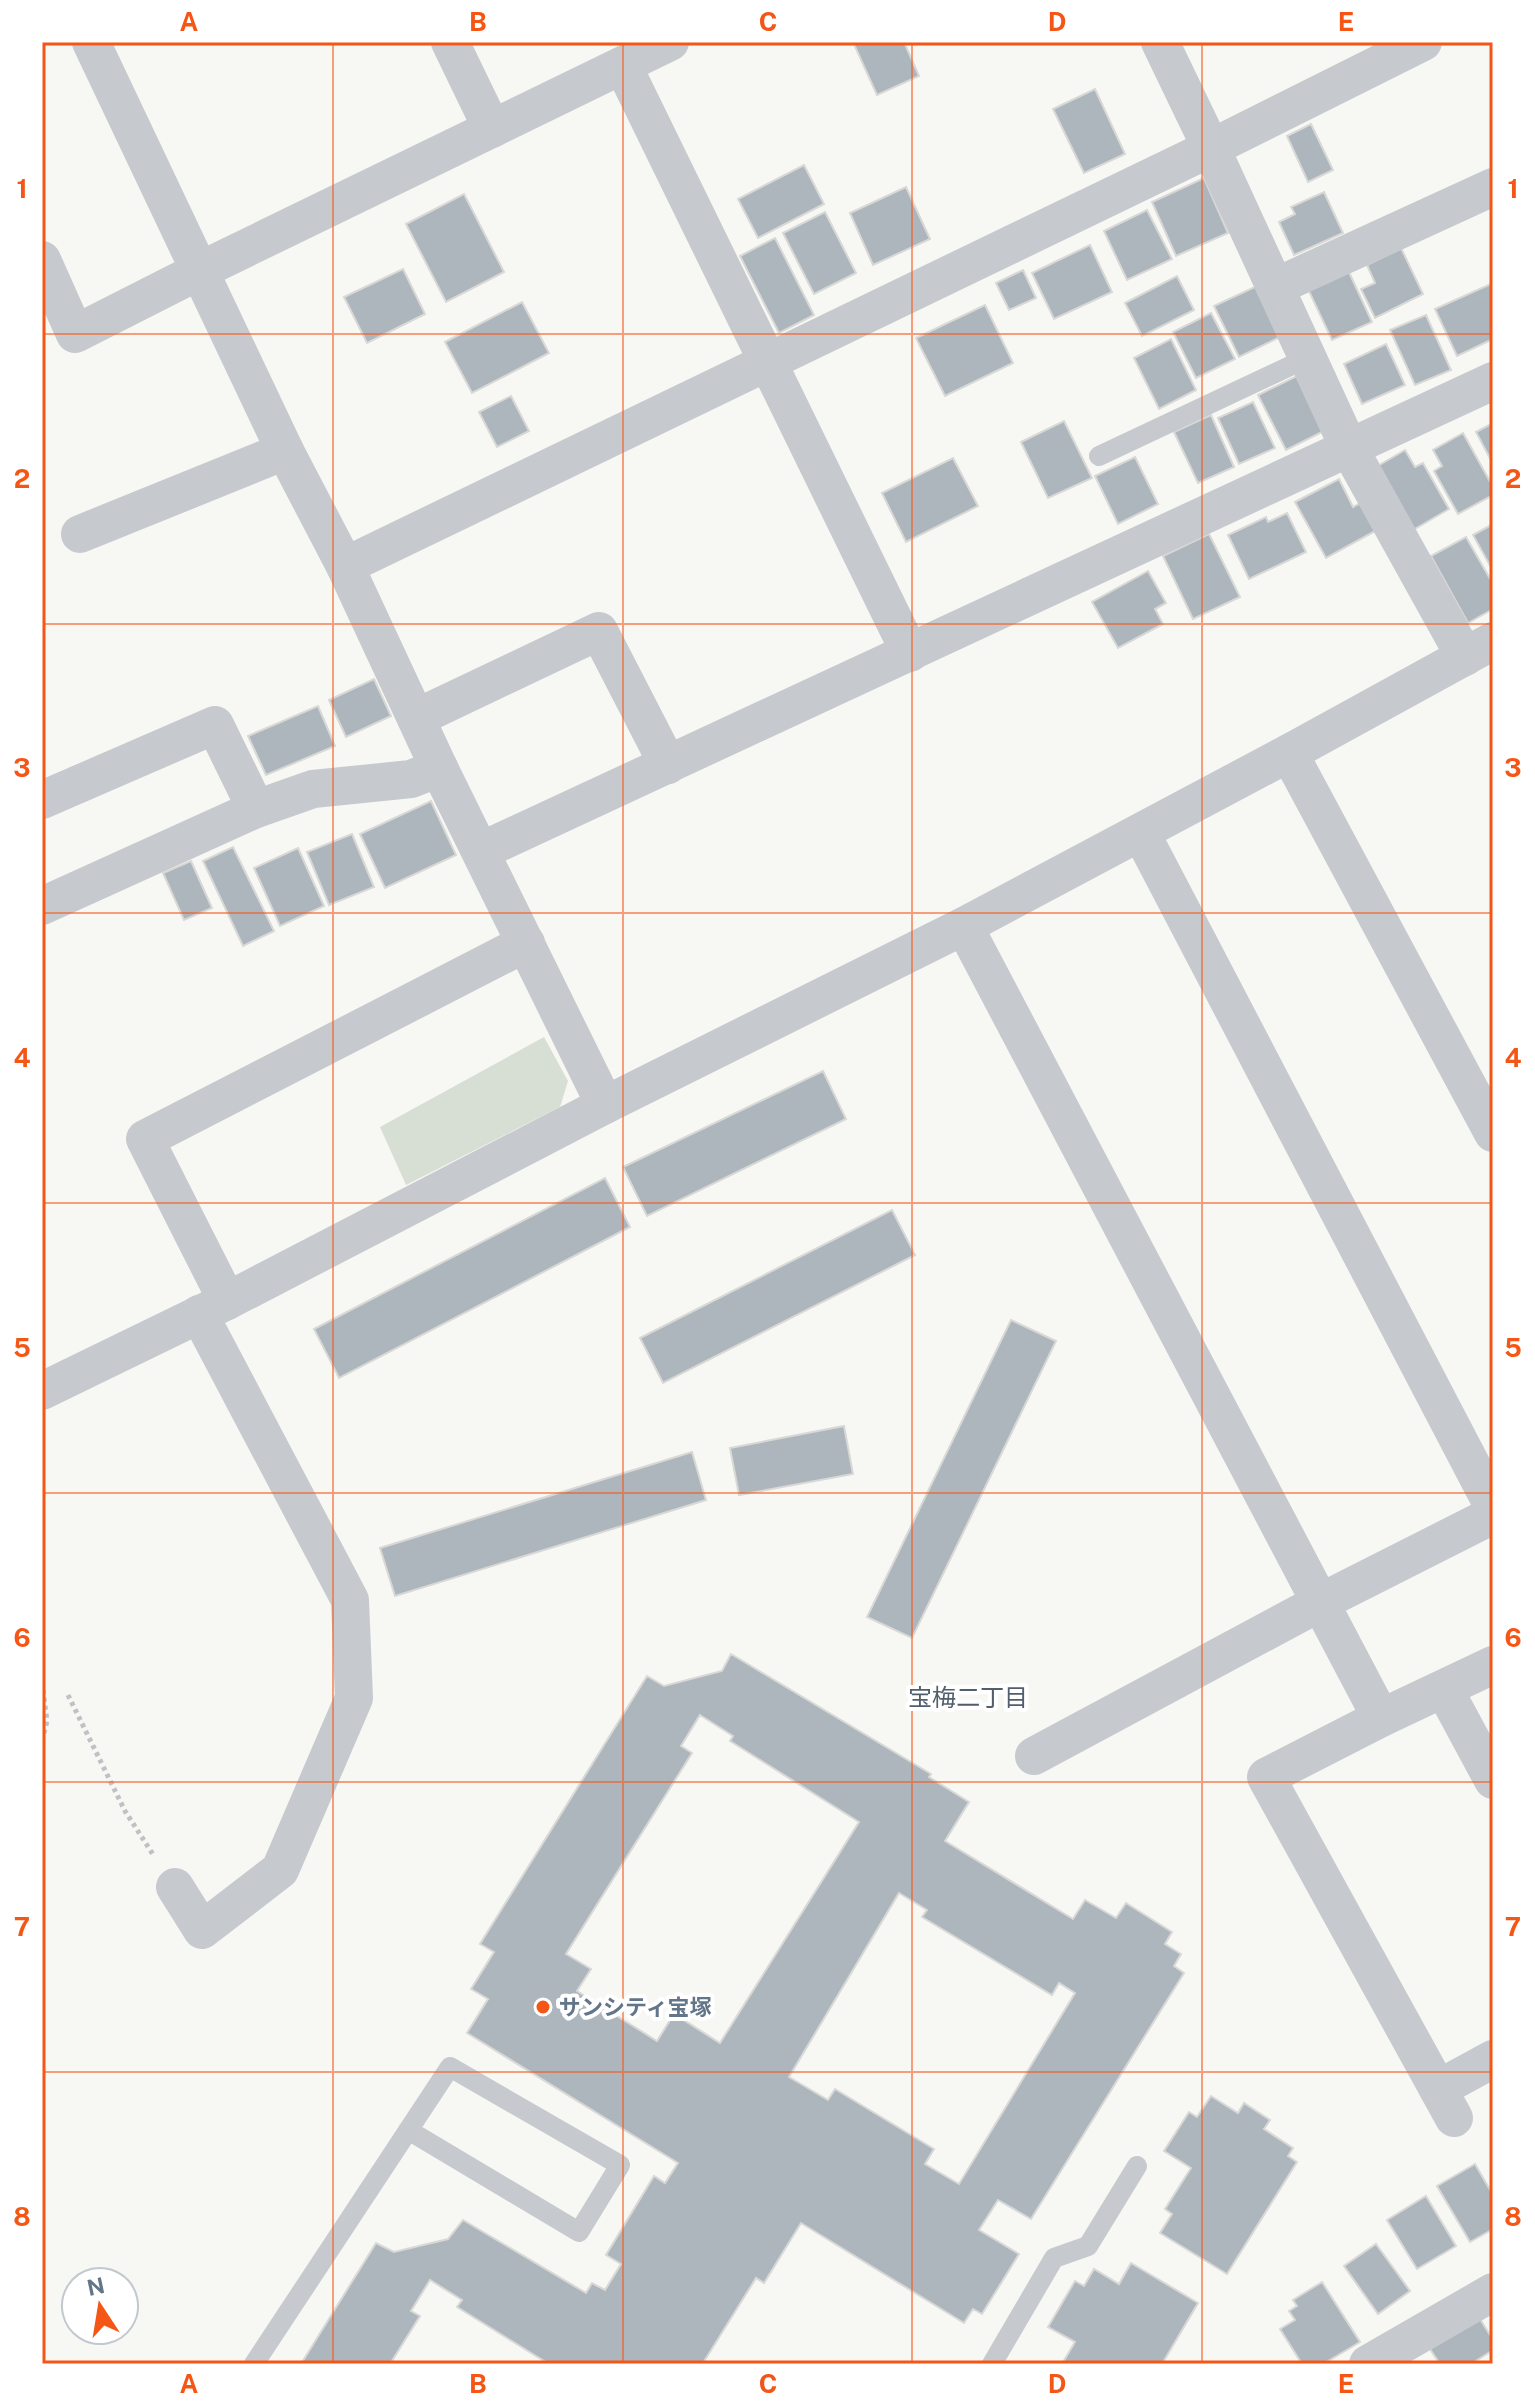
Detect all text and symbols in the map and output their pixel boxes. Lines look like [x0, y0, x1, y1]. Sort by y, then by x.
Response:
text: A [180, 6, 199, 37]
text: B [469, 6, 487, 37]
text: C [759, 6, 777, 37]
text: D [1048, 6, 1066, 37]
text: E [1338, 6, 1354, 37]
text: 1 [16, 173, 28, 204]
text: 1 [1507, 173, 1519, 204]
text: 2 [14, 463, 30, 494]
text: 2 [1505, 463, 1521, 494]
text: 3 [13, 752, 31, 783]
text: 3 [1504, 752, 1522, 783]
text: 4 [13, 1042, 31, 1073]
text: 4 [1504, 1042, 1522, 1073]
text: 5 [13, 1332, 31, 1363]
text: 5 [1504, 1332, 1522, 1363]
text: 6 [13, 1622, 31, 1653]
text: 6 [1504, 1622, 1522, 1653]
district label: 宝梅二丁目 [908, 1683, 1028, 1711]
text: 7 [14, 1911, 30, 1942]
text: 7 [1505, 1911, 1521, 1942]
place label: サンシティ宝塚 [559, 1994, 712, 2020]
marker: サンシティ宝塚 [534, 1998, 552, 2016]
text: 8 [13, 2201, 31, 2232]
text: 8 [1504, 2201, 1522, 2232]
north arrow [60, 2266, 140, 2346]
text: N [85, 2272, 107, 2301]
text: A [180, 2368, 199, 2399]
text: B [469, 2368, 487, 2399]
text: C [759, 2368, 777, 2399]
text: D [1048, 2368, 1066, 2399]
text: E [1338, 2368, 1354, 2399]

